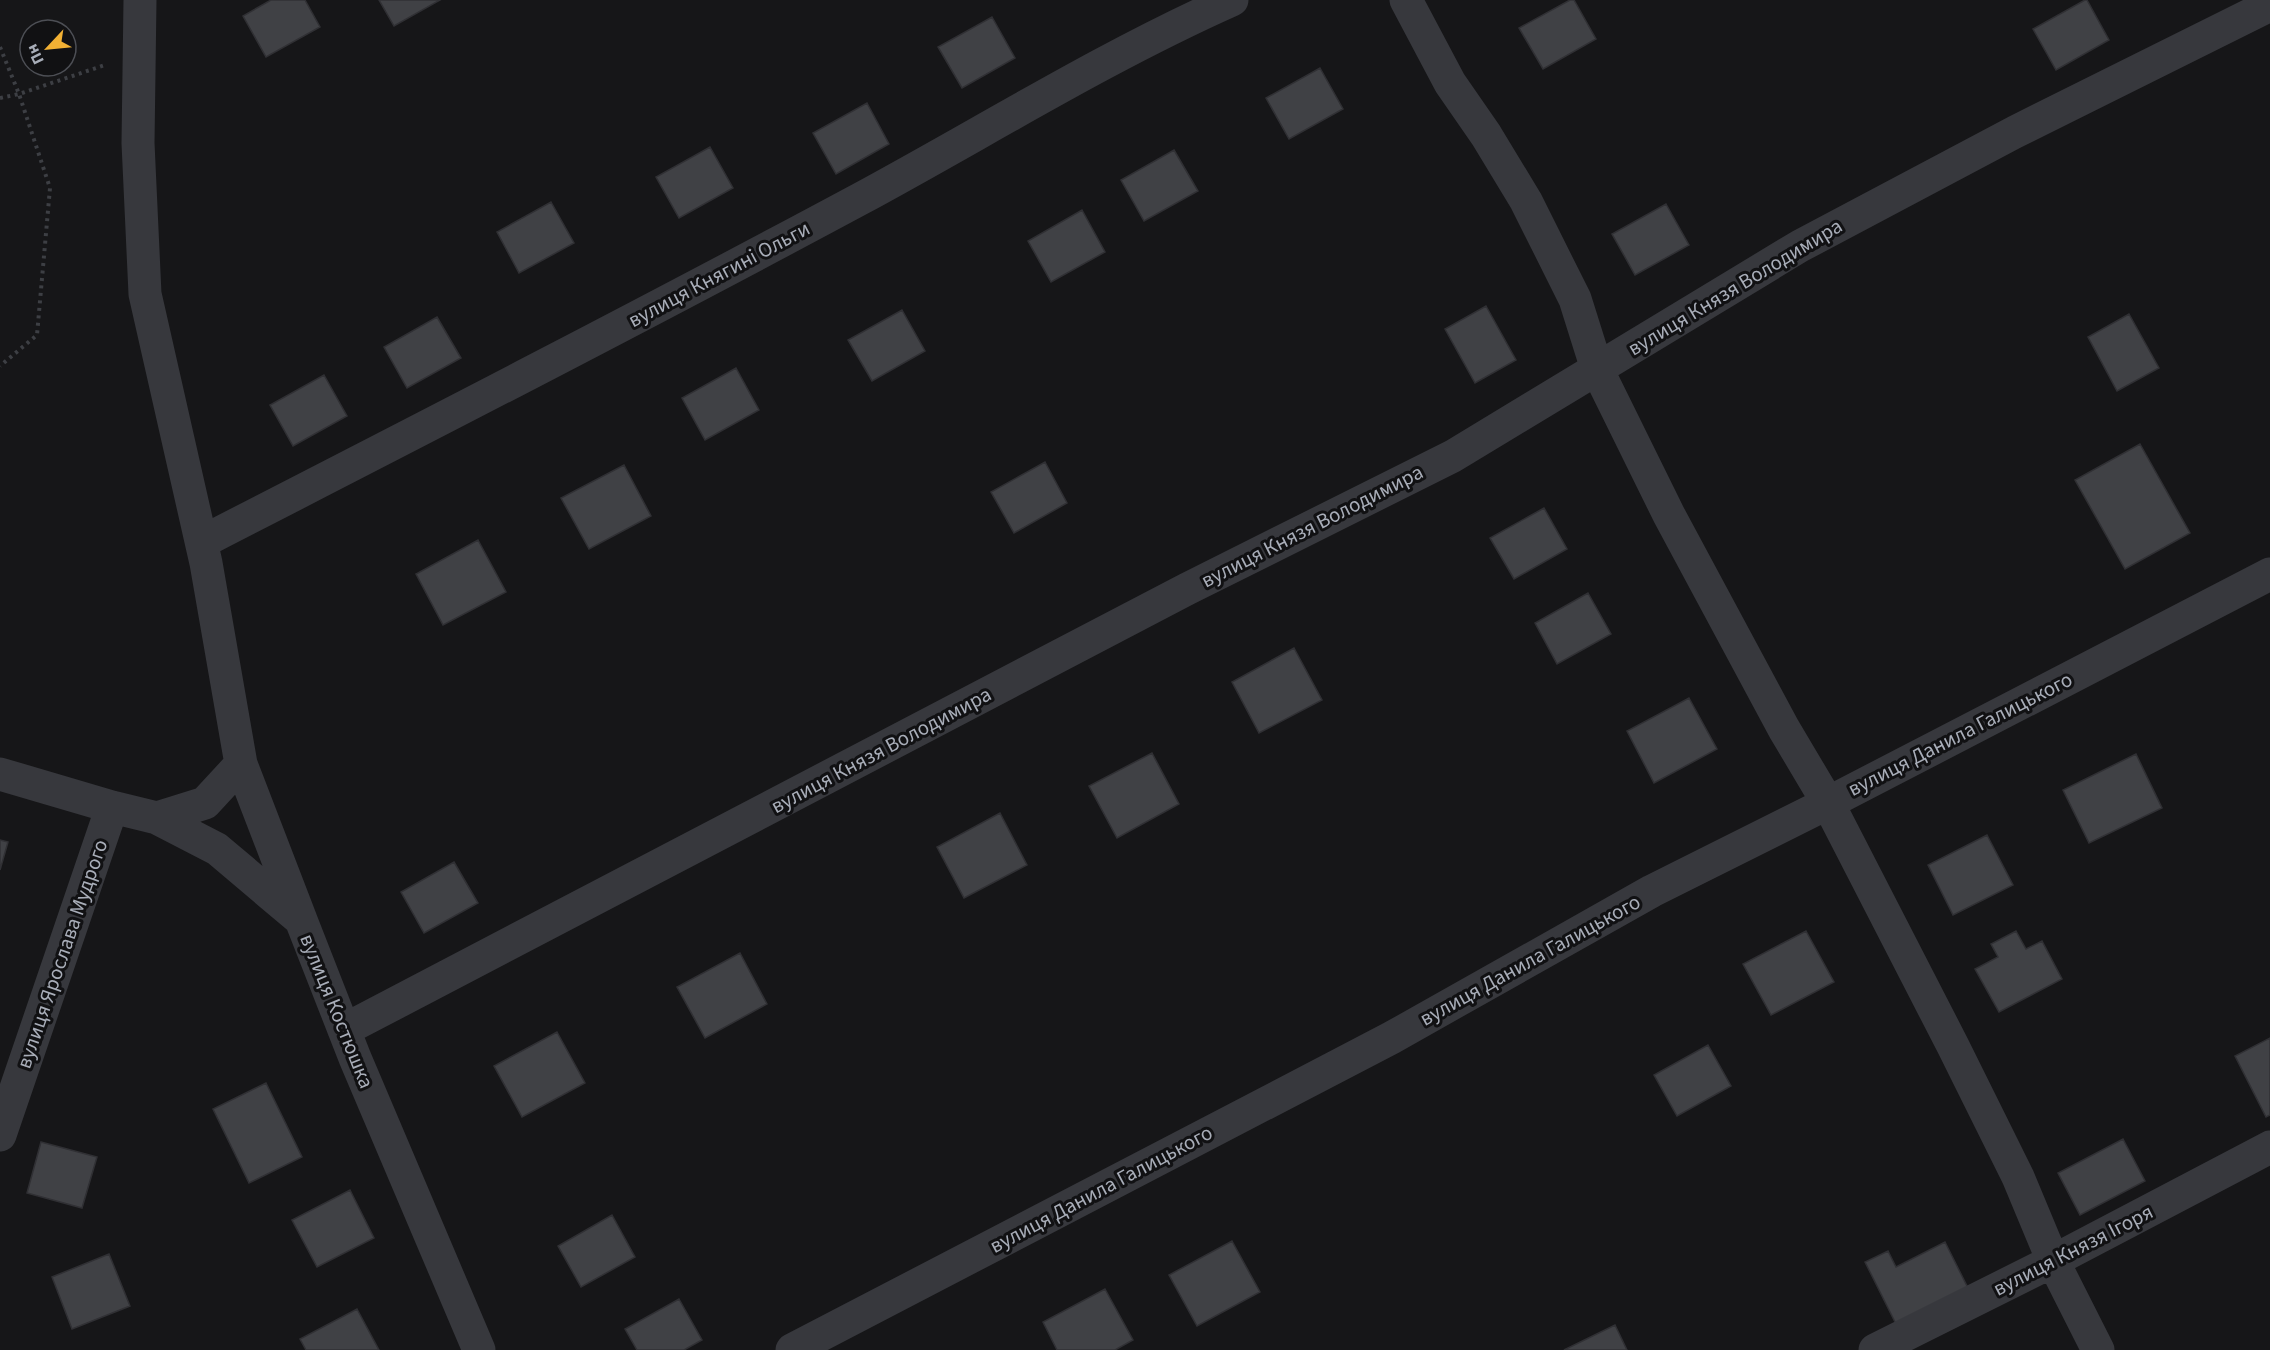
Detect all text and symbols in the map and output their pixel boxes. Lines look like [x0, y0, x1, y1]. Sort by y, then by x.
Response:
north arrow [18, 18, 78, 78]
text: Пн [21, 40, 50, 68]
street label: вулиця Князя Володимира [1622, 211, 1848, 363]
street label: вулиця Княгині Ольги [623, 213, 815, 335]
street label: вулиця Князя Володимира [1196, 457, 1428, 595]
street label: вулиця Данила Галицького [1843, 664, 2077, 804]
street label: вулиця Князя Володимира [765, 679, 997, 821]
street label: вулиця Ярослава Мудрого [9, 835, 115, 1073]
street label: вулиця Данила Галицького [1414, 887, 1646, 1033]
street label: вулиця Костюшка [292, 929, 382, 1093]
street label: вулиця Данила Галицького [984, 1117, 1218, 1261]
street label: вулиця Князя Ігоря [1988, 1197, 2158, 1303]

